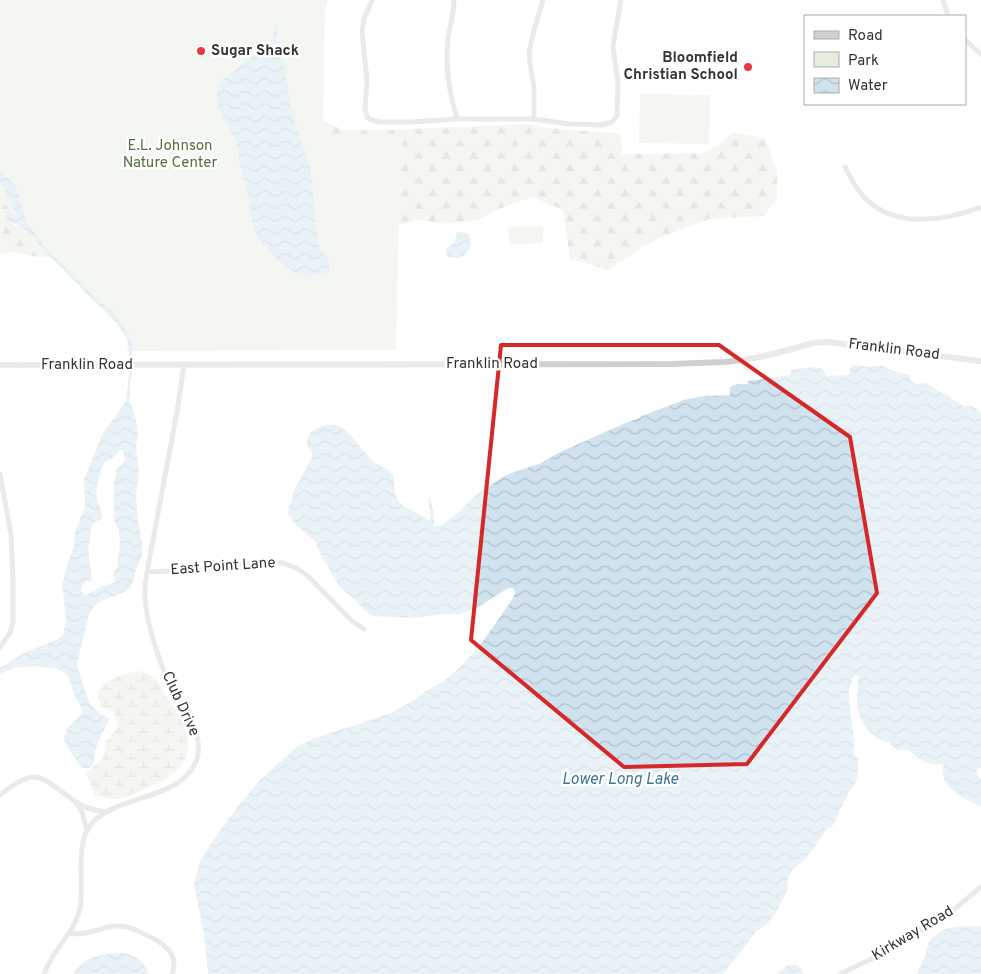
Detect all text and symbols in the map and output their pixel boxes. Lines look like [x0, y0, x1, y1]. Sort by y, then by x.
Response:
legend [804, 15, 966, 105]
text: Road [848, 27, 883, 46]
place label: Sugar Shack [211, 42, 299, 61]
marker: Sugar Shack [195, 45, 207, 57]
place label: Bloomfield Christian School [624, 49, 738, 85]
text: Park [848, 52, 879, 71]
marker: Bloomfield Christian School [742, 61, 754, 73]
text: Water [848, 77, 888, 96]
park label: E.L. Johnson Nature Center [123, 137, 217, 173]
street label: Franklin Road [847, 335, 941, 365]
street label: Franklin Road [446, 355, 538, 374]
street label: Franklin Road [41, 356, 133, 375]
street label: East Point Lane [170, 554, 276, 580]
street label: Club Drive [157, 668, 203, 740]
water label: Lower Long Lake [562, 770, 679, 790]
street label: Kirkway Road [869, 902, 957, 966]

